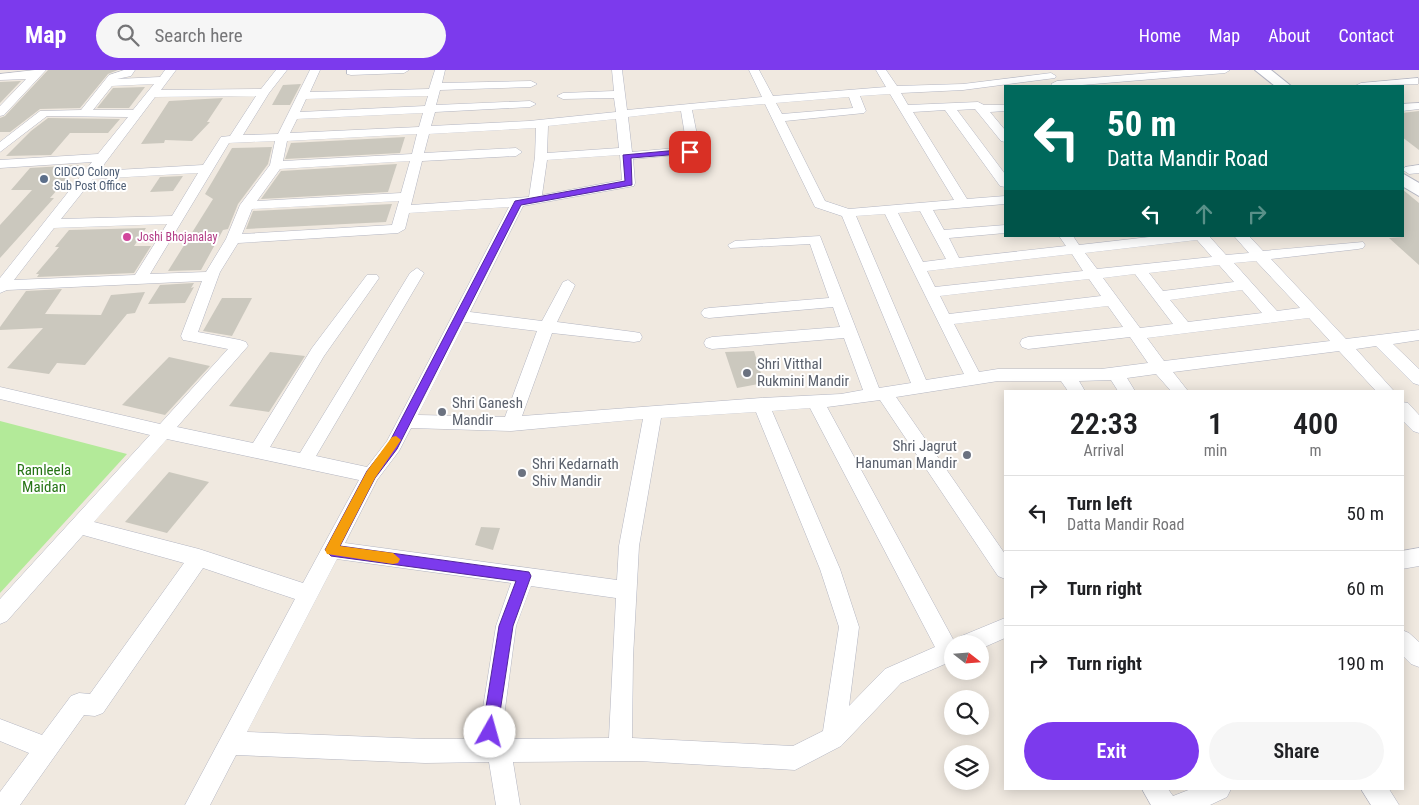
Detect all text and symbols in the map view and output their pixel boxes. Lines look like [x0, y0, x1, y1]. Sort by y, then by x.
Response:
search box [96, 13, 446, 58]
text: Map [25, 21, 66, 49]
icon: search [114, 21, 142, 49]
text: Search here [154, 24, 243, 47]
text: Home [1139, 25, 1181, 46]
text: Map [1209, 25, 1240, 46]
text: About [1268, 25, 1310, 46]
text: Contact [1338, 25, 1394, 46]
text: 50 m [1107, 104, 1176, 145]
icon: left [1024, 105, 1089, 170]
pin [669, 131, 711, 173]
icon: arrive [676, 138, 704, 166]
text: Datta Mandir Road [1107, 146, 1268, 171]
place label: CIDCO Colony Sub Post Office [54, 165, 127, 193]
marker: CIDCO Colony Sub Post Office [38, 173, 50, 185]
icon: left [1137, 200, 1165, 228]
icon: ahead [1190, 200, 1218, 228]
icon: right [1243, 200, 1271, 228]
place label: Joshi Bhojanalay [137, 230, 217, 244]
marker: Joshi Bhojanalay [121, 231, 133, 243]
place label: Shri Vitthal Rukmini Mandir [757, 355, 850, 390]
marker: Shri Vitthal Rukmini Mandir [741, 367, 753, 379]
place label: Shri Ganesh Mandir [452, 394, 523, 429]
marker: Shri Ganesh Mandir [436, 406, 448, 418]
text: 22:33 [1070, 406, 1138, 441]
text: 1 [1208, 406, 1223, 441]
text: 400 [1293, 406, 1338, 441]
place label: Shri Jagrut Hanuman Mandir [856, 437, 957, 472]
text: Arrival [1084, 441, 1124, 460]
text: min [1204, 441, 1227, 460]
text: m [1310, 441, 1322, 460]
marker: Shri Jagrut Hanuman Mandir [961, 449, 973, 461]
place label: Shri Kedarnath Shiv Mandir [532, 455, 619, 490]
park label: Ramleela Maidan [17, 461, 71, 496]
marker: Shri Kedarnath Shiv Mandir [516, 467, 528, 479]
text: Turn left [1067, 492, 1132, 515]
icon: left [1024, 499, 1052, 527]
text: 50 m [1347, 502, 1384, 525]
text: Datta Mandir Road [1067, 515, 1184, 534]
icon: right [1024, 574, 1052, 602]
text: Turn right [1067, 577, 1142, 600]
text: 60 m [1347, 577, 1384, 600]
north arrow [944, 635, 989, 680]
map controls [944, 635, 989, 790]
icon: right [1024, 649, 1052, 677]
text: Turn right [1067, 652, 1142, 675]
text: 190 m [1337, 652, 1384, 675]
button: search [944, 690, 989, 735]
position arrow [463, 705, 515, 757]
button: Exit [1024, 722, 1199, 780]
button: Share [1209, 722, 1384, 780]
button: layers [944, 745, 989, 790]

